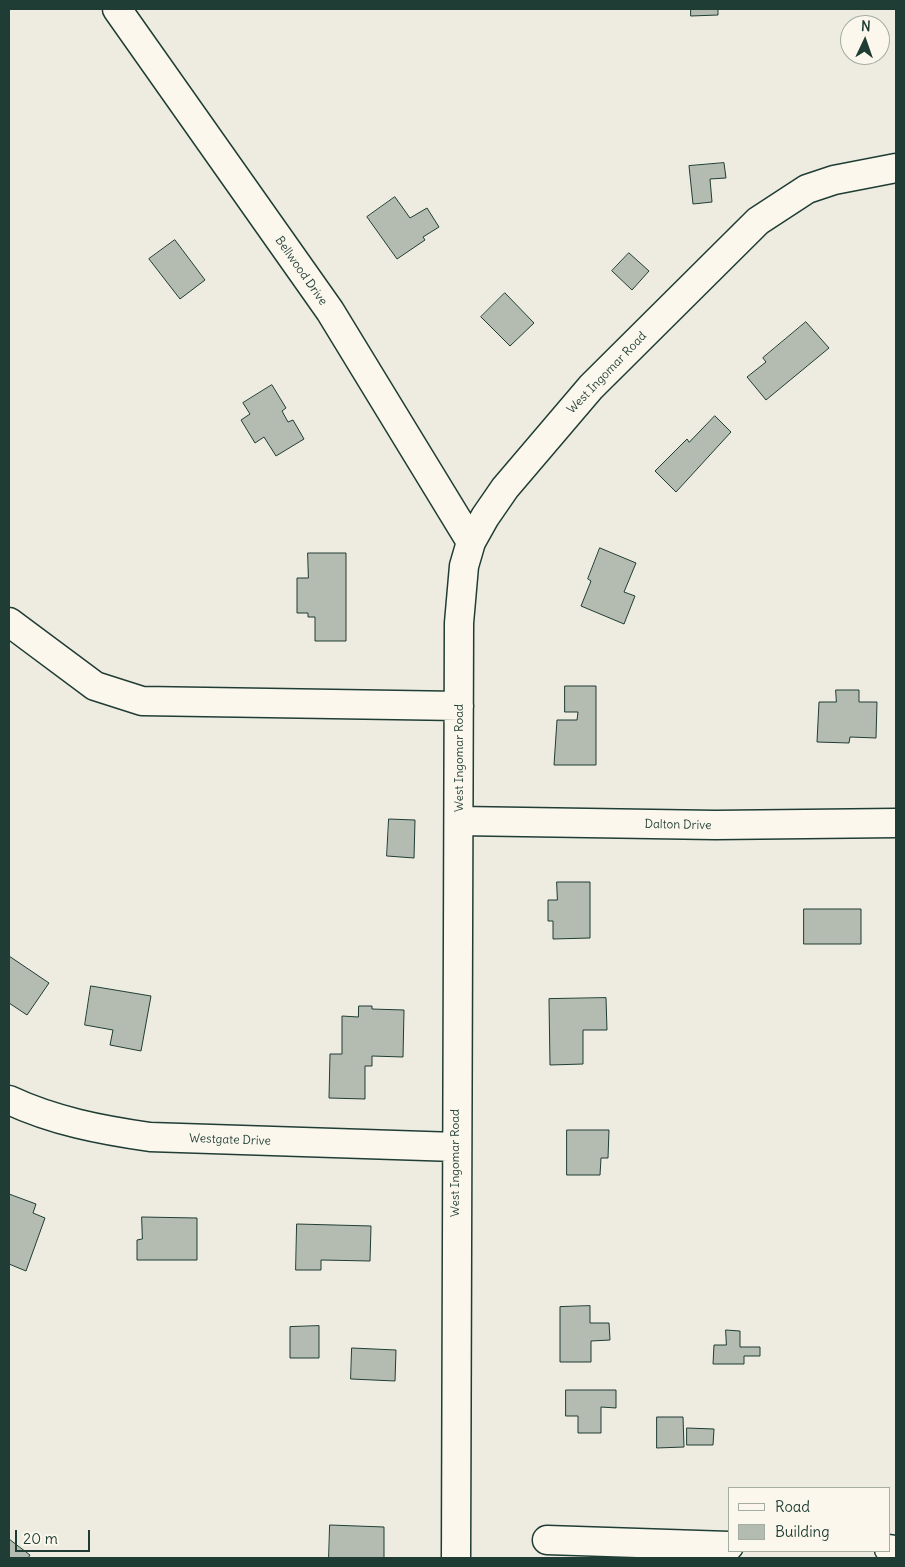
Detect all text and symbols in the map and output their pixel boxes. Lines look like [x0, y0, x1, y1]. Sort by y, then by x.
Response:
north arrow [840, 15, 890, 65]
text: N [860, 17, 871, 35]
street label: Bellwood Drive [272, 234, 330, 308]
street label: West Ingomar Road [564, 329, 650, 417]
street label: West Ingomar Road [453, 704, 467, 812]
street label: Dalton Drive [644, 817, 712, 833]
street label: West Ingomar Road [449, 1109, 463, 1217]
street label: Westgate Drive [189, 1131, 271, 1149]
legend [728, 1487, 890, 1552]
text: Road [775, 1497, 810, 1516]
scale bar [18, 1520, 92, 1552]
text: Building [775, 1522, 830, 1541]
text: 20 m [23, 1529, 58, 1548]

